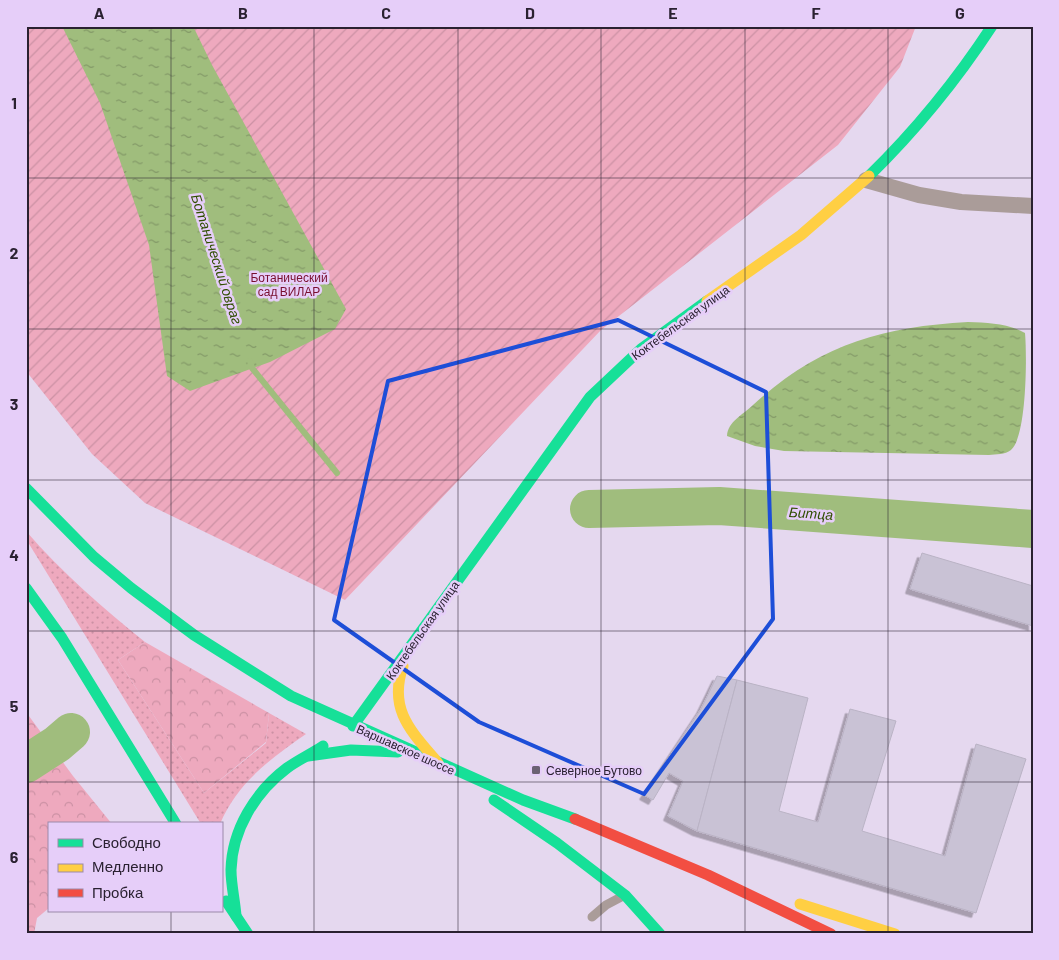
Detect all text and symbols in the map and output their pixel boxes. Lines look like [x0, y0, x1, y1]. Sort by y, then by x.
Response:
text: A [94, 3, 105, 22]
text: B [238, 3, 248, 22]
text: C [381, 3, 391, 22]
text: D [525, 3, 535, 22]
text: E [668, 3, 678, 22]
text: F [812, 3, 821, 22]
text: G [955, 3, 965, 22]
text: 1 [11, 93, 17, 112]
water label: Ботанический овраг [188, 192, 246, 326]
text: 2 [10, 243, 19, 262]
park label: Ботанический сад ВИЛАР [250, 270, 328, 299]
street label: Коктебельская улица [628, 282, 732, 363]
text: 3 [10, 394, 18, 413]
water label: Битца [788, 503, 834, 523]
text: 4 [9, 545, 19, 564]
street label: Коктебельская улица [383, 578, 462, 683]
text: 5 [10, 696, 19, 715]
street label: Варшавское шоссе [354, 721, 458, 778]
place label: Северное Бутово [546, 763, 642, 778]
marker: Северное Бутово [530, 764, 542, 776]
legend [48, 822, 222, 912]
text: Свободно [92, 833, 161, 851]
text: 6 [10, 847, 19, 866]
text: Медленно [92, 857, 163, 875]
text: Пробка [92, 883, 144, 901]

